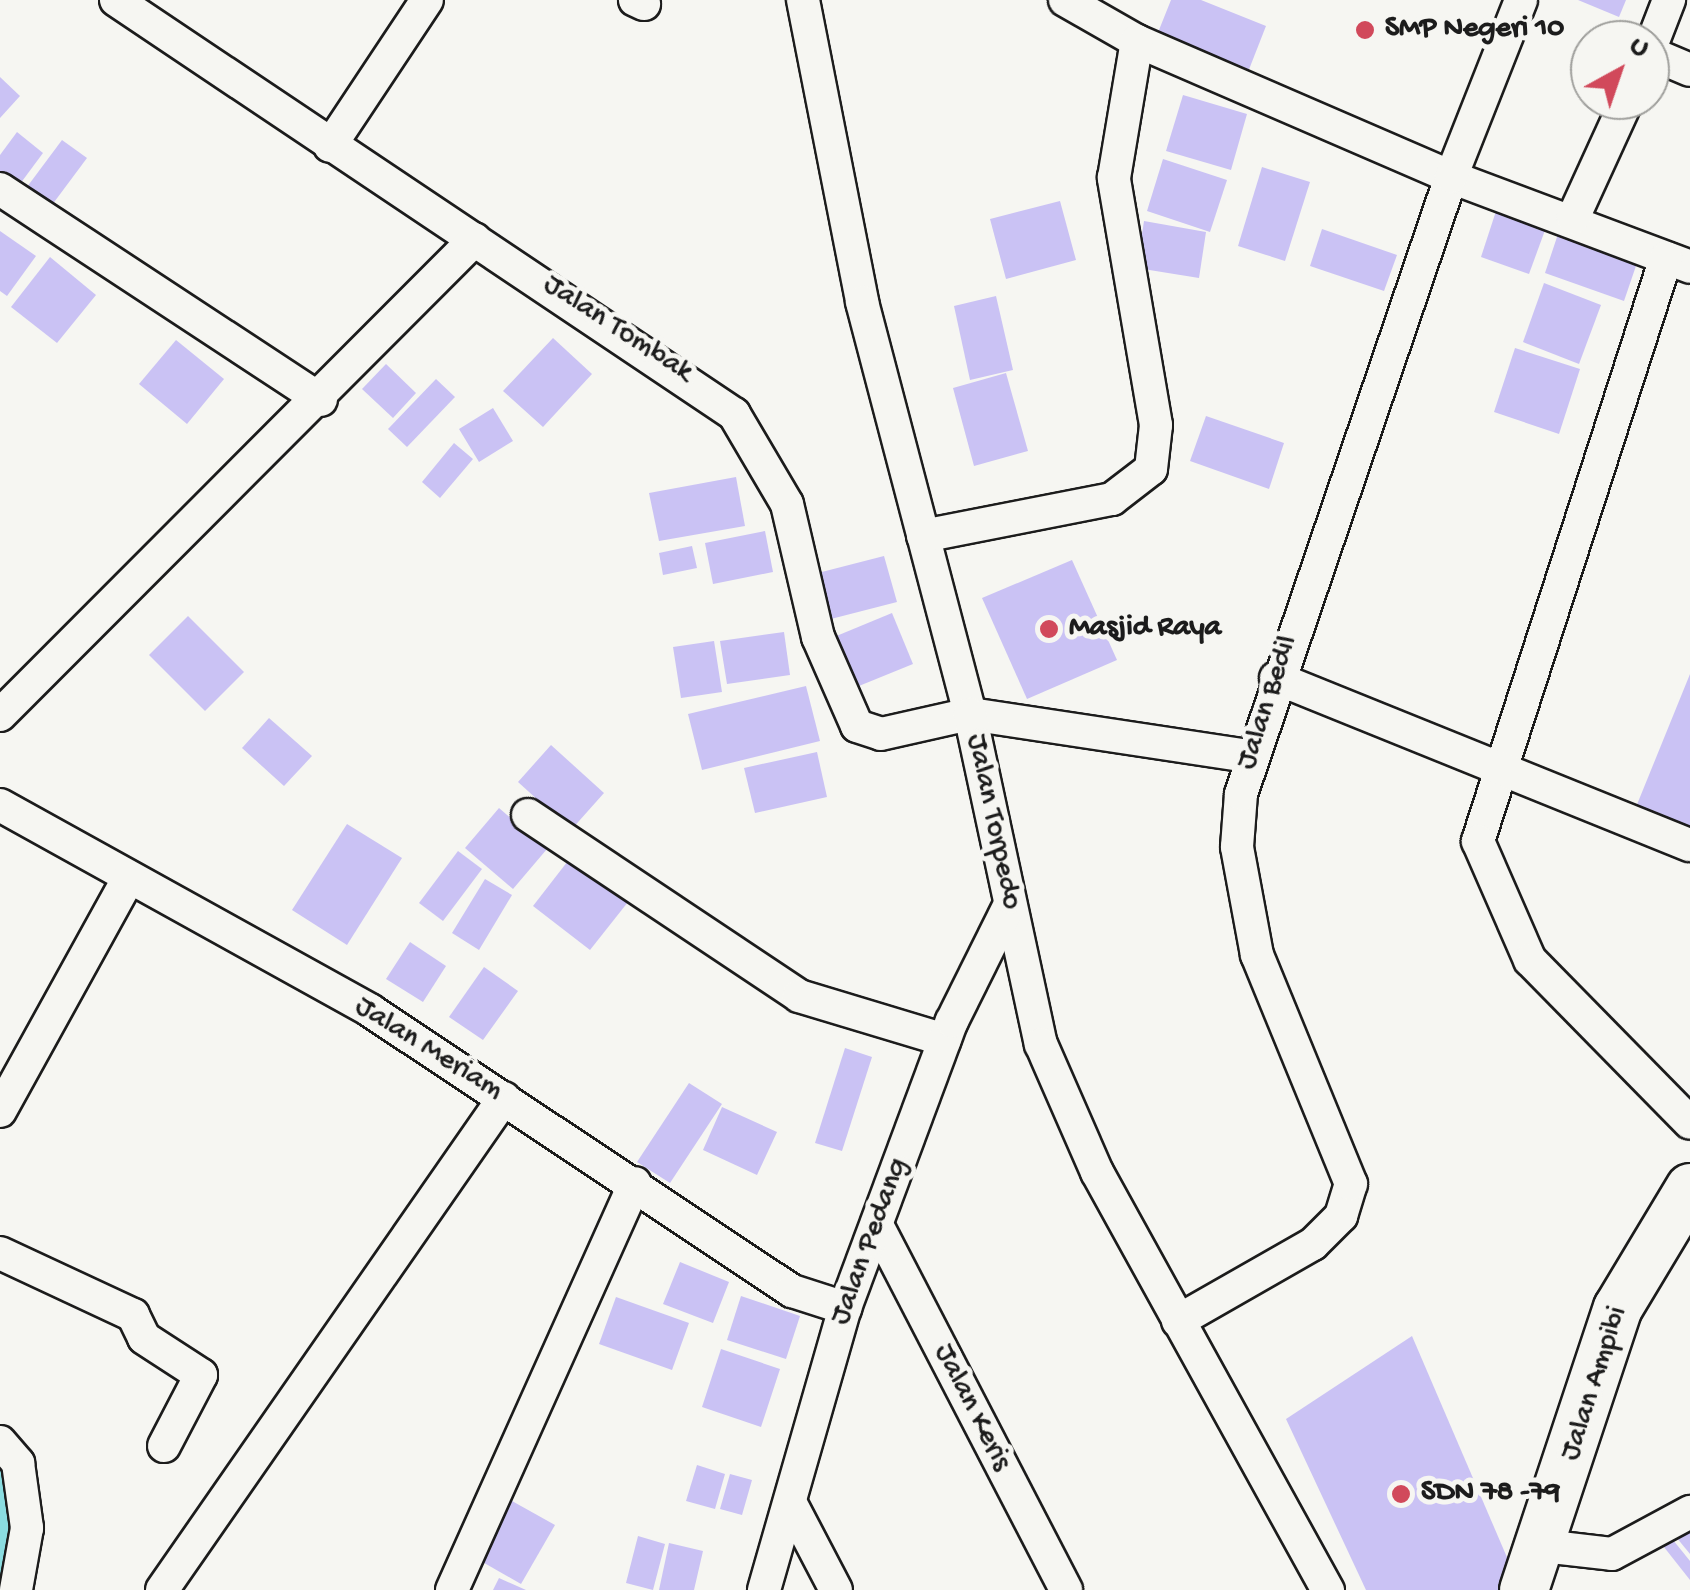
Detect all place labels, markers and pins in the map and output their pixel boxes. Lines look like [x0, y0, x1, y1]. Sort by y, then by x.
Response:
place label: SMP Negeri 10 [1385, 12, 1564, 48]
marker: SMP Negeri 10 [1354, 19, 1376, 41]
place label: Masjid Raya [1069, 611, 1221, 647]
marker: Masjid Raya [1038, 618, 1060, 640]
place label: SDN 78 -79 [1421, 1476, 1560, 1512]
marker: SDN 78 -79 [1390, 1483, 1412, 1505]

